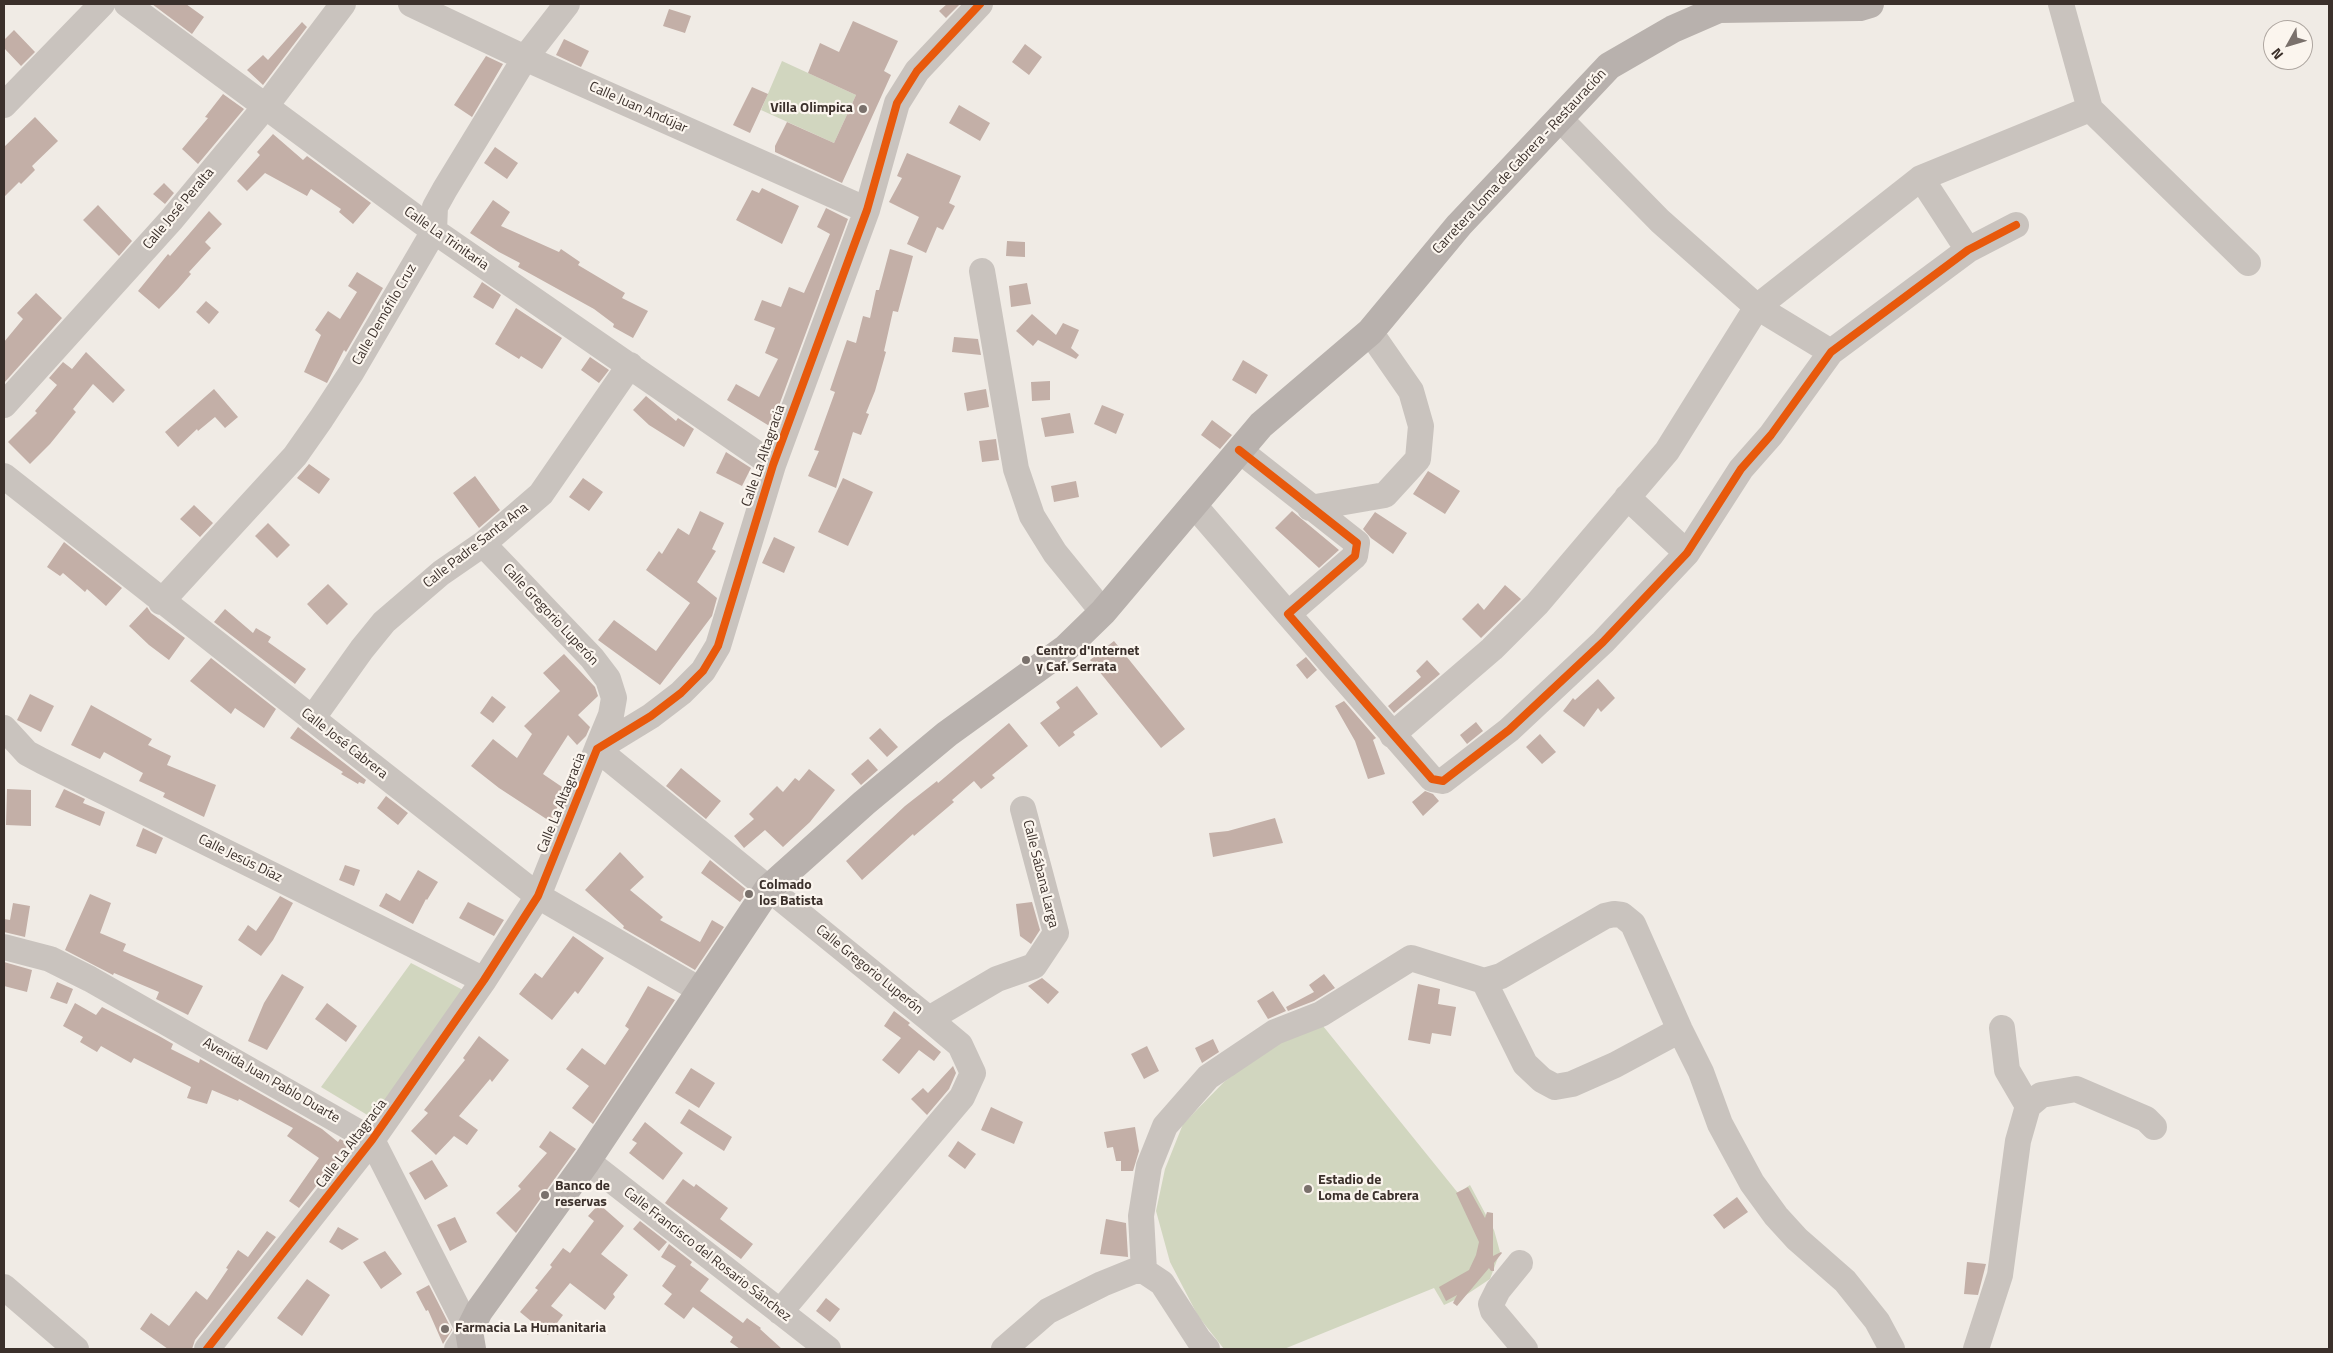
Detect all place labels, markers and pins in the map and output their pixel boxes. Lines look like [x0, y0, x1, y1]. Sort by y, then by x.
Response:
place label: Villa Olimpica [770, 101, 853, 117]
marker: Villa Olimpica [857, 103, 869, 115]
place label: Centro d'Internet y Caf. Serrata [1036, 644, 1139, 676]
marker: Centro d'Internet y Caf. Serrata [1020, 654, 1032, 666]
place label: Colmado los Batista [759, 878, 823, 910]
marker: Colmado los Batista [743, 888, 755, 900]
place label: Estadio de Loma de Cabrera [1318, 1173, 1419, 1206]
place label: Banco de reservas [555, 1179, 610, 1212]
marker: Estadio de Loma de Cabrera [1302, 1183, 1314, 1195]
marker: Banco de reservas [539, 1189, 551, 1201]
place label: Farmacia La Humanitaria [455, 1321, 606, 1337]
marker: Farmacia La Humanitaria [439, 1323, 451, 1335]

